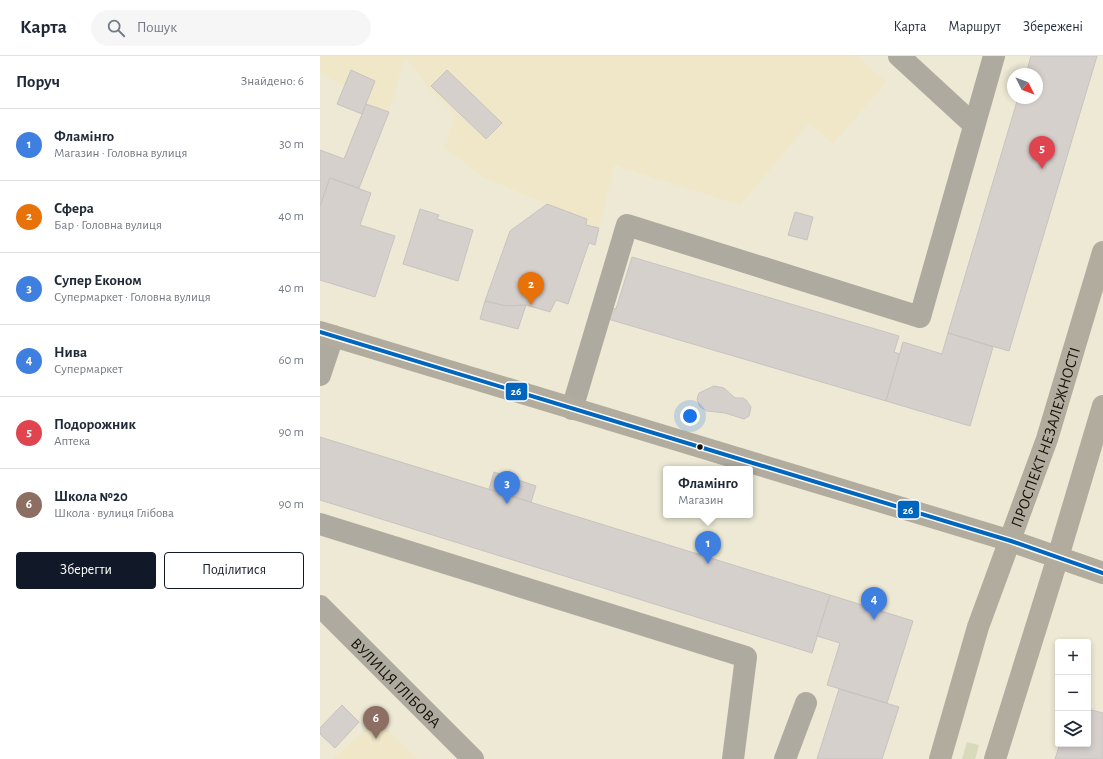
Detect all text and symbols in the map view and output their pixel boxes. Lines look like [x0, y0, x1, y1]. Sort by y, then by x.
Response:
search box [91, 10, 371, 46]
icon: search [105, 17, 127, 39]
text: Карта [20, 18, 67, 37]
text: Пошук [137, 20, 177, 35]
text: Карта [893, 20, 926, 34]
text: Маршрут [948, 20, 1001, 34]
text: Збережені [1023, 20, 1083, 34]
north arrow [1007, 68, 1043, 104]
text: Поруч [16, 73, 60, 90]
text: Знайдено: 6 [241, 75, 304, 88]
text: Фламінго [54, 129, 114, 144]
pin: 5 [1029, 136, 1055, 169]
text: 1 [27, 138, 31, 151]
text: 30 m [279, 138, 304, 151]
text: Магазин · Головна вулиця [54, 147, 187, 160]
text: Сфера [54, 201, 94, 216]
text: 2 [26, 210, 32, 223]
text: 40 m [278, 210, 304, 223]
text: Бар · Головна вулиця [54, 219, 162, 232]
pin: 2 [518, 272, 544, 305]
text: Супер Економ [54, 273, 142, 288]
text: 3 [26, 282, 32, 295]
text: 40 m [278, 282, 304, 295]
text: Супермаркет · Головна вулиця [54, 291, 211, 304]
text: Нива [54, 345, 87, 360]
street label: ПРОСПЕКТ НЕЗАЛЕЖНОСТІ [1008, 345, 1083, 530]
text: 4 [26, 354, 32, 367]
text: 60 m [278, 354, 304, 367]
text: Супермаркет [54, 363, 123, 376]
line badge: 26 [505, 382, 528, 401]
text: 26 [511, 386, 521, 397]
your location [680, 406, 700, 426]
text: Подорожник [54, 417, 136, 432]
text: 5 [26, 426, 32, 439]
text: 90 m [278, 426, 304, 439]
text: Аптека [54, 435, 90, 448]
unlabelled marker [695, 442, 705, 452]
popup [663, 466, 753, 518]
pin: 3 [494, 471, 520, 504]
text: Фламінго [678, 476, 738, 491]
text: Школа №20 [54, 489, 128, 504]
text: Магазин [678, 494, 723, 507]
text: 6 [26, 498, 32, 511]
text: 90 m [278, 498, 304, 511]
line badge: 26 [897, 500, 920, 519]
text: 26 [903, 505, 913, 516]
text: Школа · вулиця Глібова [54, 507, 174, 520]
pin: 1 [695, 531, 721, 564]
button: Зберегти [16, 552, 156, 589]
button: Поділитися [164, 552, 304, 589]
pin: 4 [861, 587, 887, 620]
street label: ВУЛИЦЯ ГЛІБОВА [348, 635, 444, 732]
map controls [1055, 639, 1091, 747]
button: + [1055, 639, 1091, 675]
button: − [1055, 675, 1091, 711]
pin: 6 [363, 706, 389, 739]
button: layers [1055, 711, 1091, 747]

